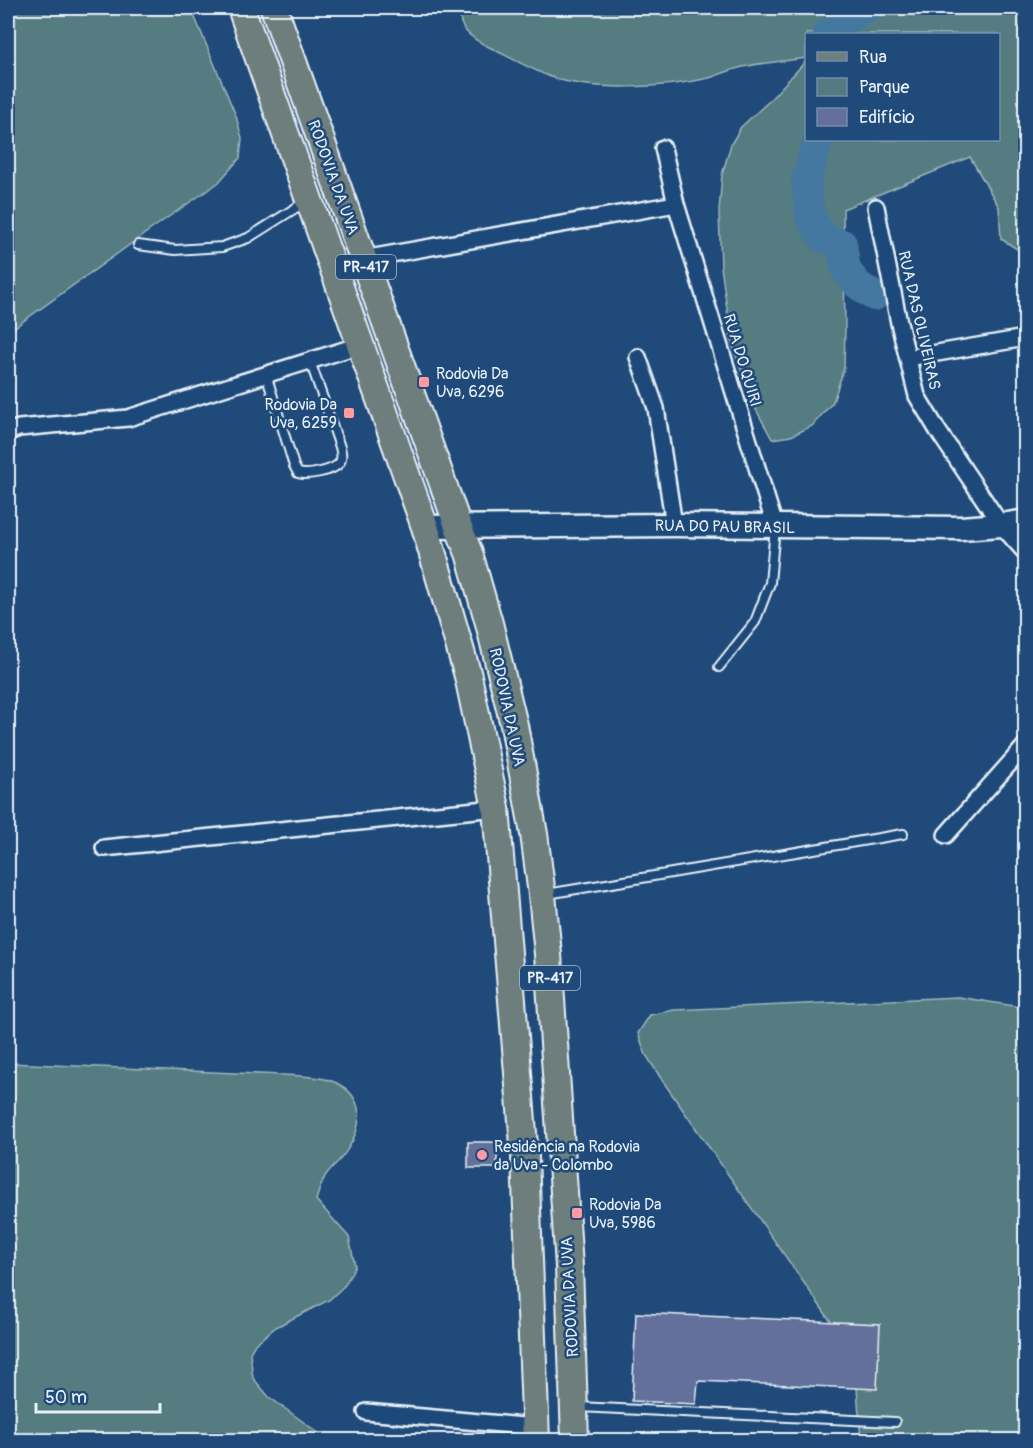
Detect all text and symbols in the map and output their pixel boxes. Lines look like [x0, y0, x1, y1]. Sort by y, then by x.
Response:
legend [805, 33, 1000, 141]
text: Rua [859, 46, 887, 69]
text: Parque [859, 76, 909, 99]
text: Edifício [859, 106, 915, 129]
street label: RODOVIA DA UVA [303, 117, 363, 237]
street label: RUA DAS OLIVEIRAS [893, 249, 945, 392]
road number: PR-417 [336, 255, 396, 279]
street label: RUA DO QUIRI [718, 311, 766, 409]
place label: Rodovia Da Uva, 6296 [436, 364, 508, 402]
marker: Rodovia Da Uva, 6296 [417, 375, 431, 389]
place label: Rodovia Da Uva, 6259 [265, 395, 337, 433]
marker: Rodovia Da Uva, 6259 [342, 406, 356, 420]
street label: RUA DO PAU BRASIL [655, 516, 795, 538]
street label: RODOVIA DA UVA [485, 646, 529, 768]
road number: PR-417 [520, 966, 580, 990]
place label: Residência na Rodovia da Uva - Colombo [494, 1137, 640, 1175]
marker: Residência na Rodovia da Uva - Colombo [475, 1148, 489, 1162]
place label: Rodovia Da Uva, 5986 [589, 1195, 661, 1233]
marker: Rodovia Da Uva, 5986 [570, 1206, 584, 1220]
street label: RODOVIA DA UVA [557, 1236, 583, 1358]
scale bar [36, 1376, 160, 1414]
text: 50 m [45, 1386, 87, 1409]

